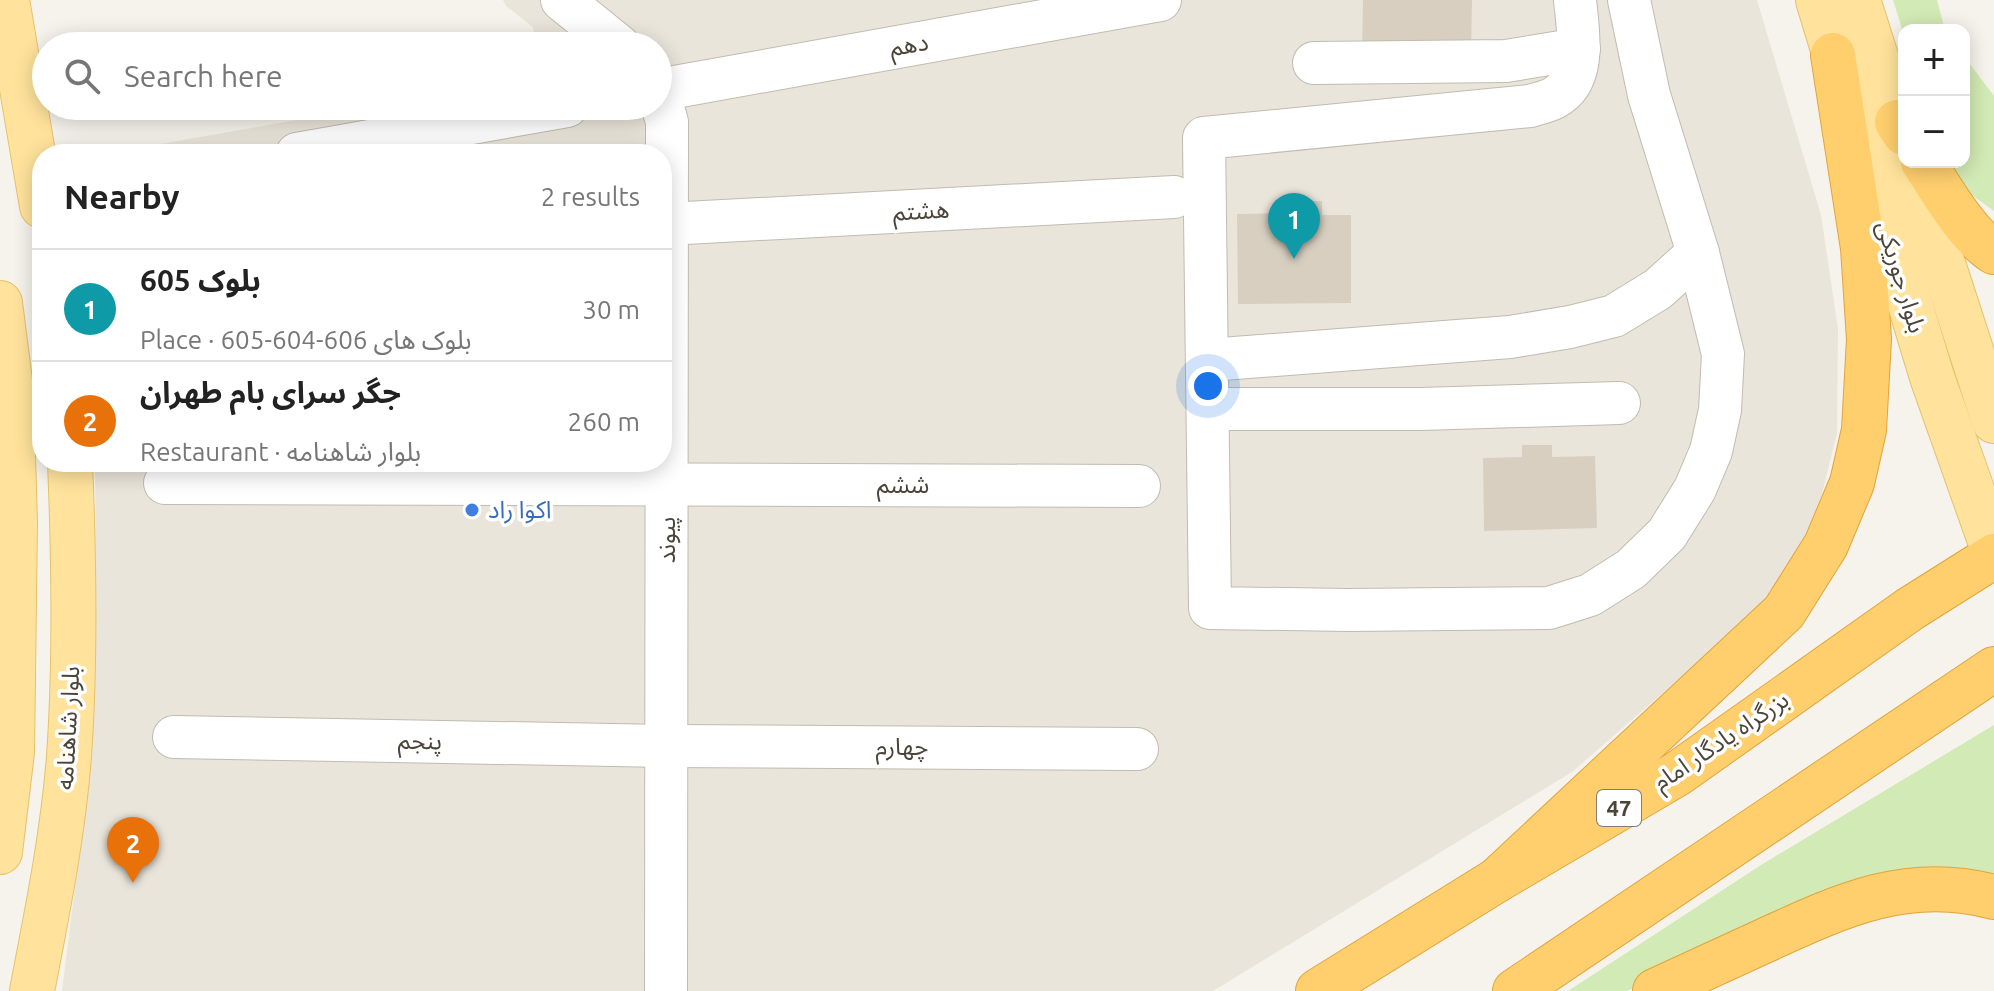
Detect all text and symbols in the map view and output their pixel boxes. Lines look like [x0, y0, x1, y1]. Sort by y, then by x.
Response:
map controls [1898, 24, 1970, 168]
button: + [1898, 24, 1970, 96]
street label: دهم [888, 28, 931, 65]
search box [32, 32, 672, 120]
icon: search [60, 54, 104, 98]
text: Search here [124, 59, 283, 93]
button: − [1898, 96, 1970, 168]
text: Nearby [64, 177, 179, 215]
text: 2 results [541, 182, 640, 211]
pin: 1 [1268, 193, 1320, 259]
street label: هشتم [892, 196, 950, 229]
street label: بلوار جوریکی [1871, 218, 1931, 336]
text: بلوک 605 [140, 263, 261, 297]
text: 1 [83, 295, 97, 324]
text: 30 m [582, 295, 640, 324]
text: Place · بلوک های 606-604-605 [140, 325, 472, 354]
your location [1188, 366, 1228, 406]
text: جگر سرای بام طهران [140, 375, 401, 409]
text: 2 [83, 407, 97, 436]
text: 260 m [568, 407, 640, 436]
text: Restaurant · بلوار شاهنامه [140, 437, 421, 466]
street label: ششم [877, 471, 929, 502]
place label: اکوا راد [488, 496, 552, 524]
marker: اکوا راد [463, 501, 481, 519]
street label: پیوند [653, 517, 682, 563]
street label: بلوار شاهنامه [51, 665, 85, 791]
street label: بزرگراه یادگار امام [1648, 685, 1796, 800]
street label: پنجم [398, 727, 442, 758]
street label: چهارم [876, 733, 928, 765]
road number: 47 [1597, 790, 1641, 826]
pin: 2 [107, 817, 159, 883]

